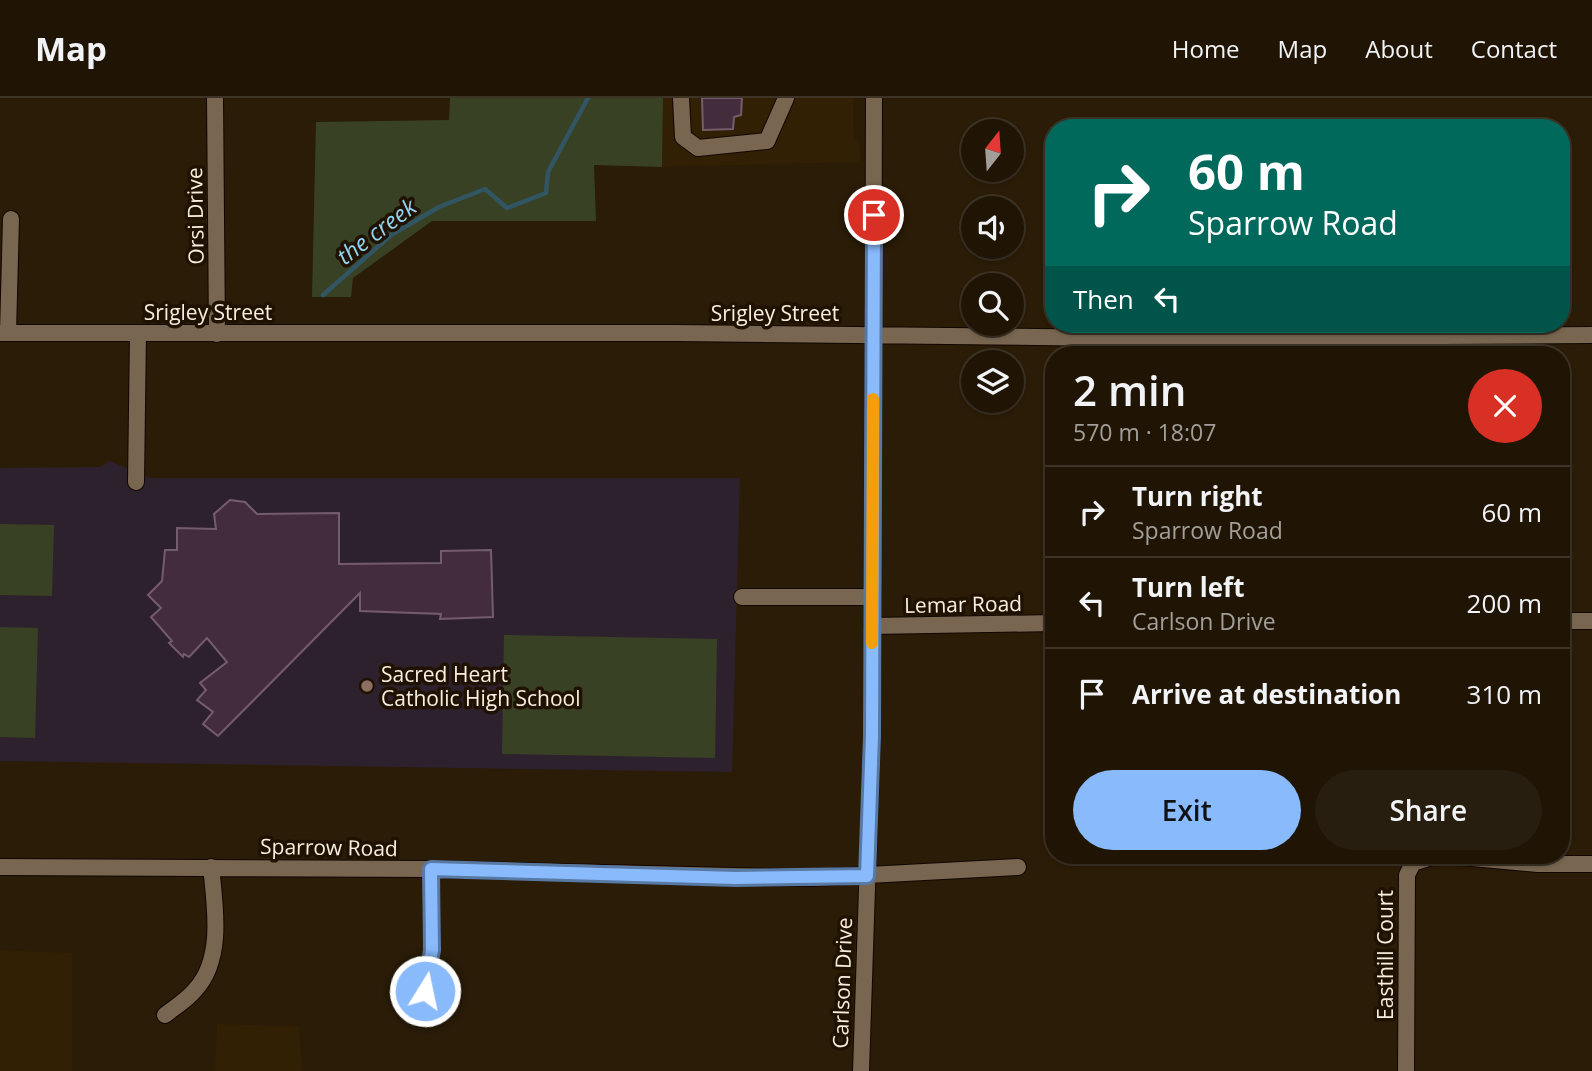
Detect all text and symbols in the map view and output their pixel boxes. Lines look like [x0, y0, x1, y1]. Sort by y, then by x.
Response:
text: Map [35, 26, 107, 71]
text: Home [1172, 32, 1240, 65]
text: Map [1278, 32, 1327, 65]
text: About [1365, 32, 1433, 65]
text: Contact [1471, 32, 1557, 65]
north arrow [961, 119, 1024, 182]
map controls [961, 119, 1024, 413]
text: 60 m [1188, 138, 1305, 204]
icon: right [1073, 147, 1164, 238]
street label: Orsi Drive [180, 167, 210, 265]
pin [844, 185, 904, 245]
water label: the creek [330, 190, 423, 271]
icon: arrive [855, 196, 893, 234]
button: sound [961, 196, 1024, 259]
text: Sparrow Road [1188, 201, 1398, 244]
button: search [961, 273, 1024, 336]
icon: left [1148, 280, 1186, 318]
text: Then [1073, 281, 1134, 317]
street label: Srigley Street [144, 298, 272, 326]
street label: Srigley Street [711, 299, 839, 327]
button: layers [961, 350, 1024, 413]
text: 2 min [1073, 361, 1186, 418]
button: close [1468, 369, 1542, 443]
text: 570 m · 18:07 [1073, 416, 1216, 448]
text: Turn right [1132, 478, 1263, 514]
icon: right [1073, 493, 1111, 531]
text: 60 m [1481, 494, 1542, 530]
text: Sparrow Road [1132, 514, 1283, 546]
text: Turn left [1132, 569, 1244, 605]
icon: left [1073, 584, 1111, 622]
text: 200 m [1467, 585, 1542, 621]
street label: Lemar Road [904, 589, 1022, 619]
text: Carlson Drive [1132, 605, 1276, 637]
place label: Sacred Heart Catholic High School [381, 660, 581, 712]
icon: arrive [1073, 675, 1111, 713]
text: Arrive at destination [1132, 676, 1401, 712]
text: 310 m [1467, 676, 1542, 712]
marker: Sacred Heart Catholic High School [359, 678, 375, 694]
button: Exit [1073, 770, 1301, 850]
button: Share [1315, 770, 1542, 850]
street label: Sparrow Road [260, 832, 398, 862]
street label: Easthill Court [1371, 890, 1399, 1020]
street label: Carlson Drive [826, 917, 858, 1049]
position arrow [388, 954, 462, 1028]

